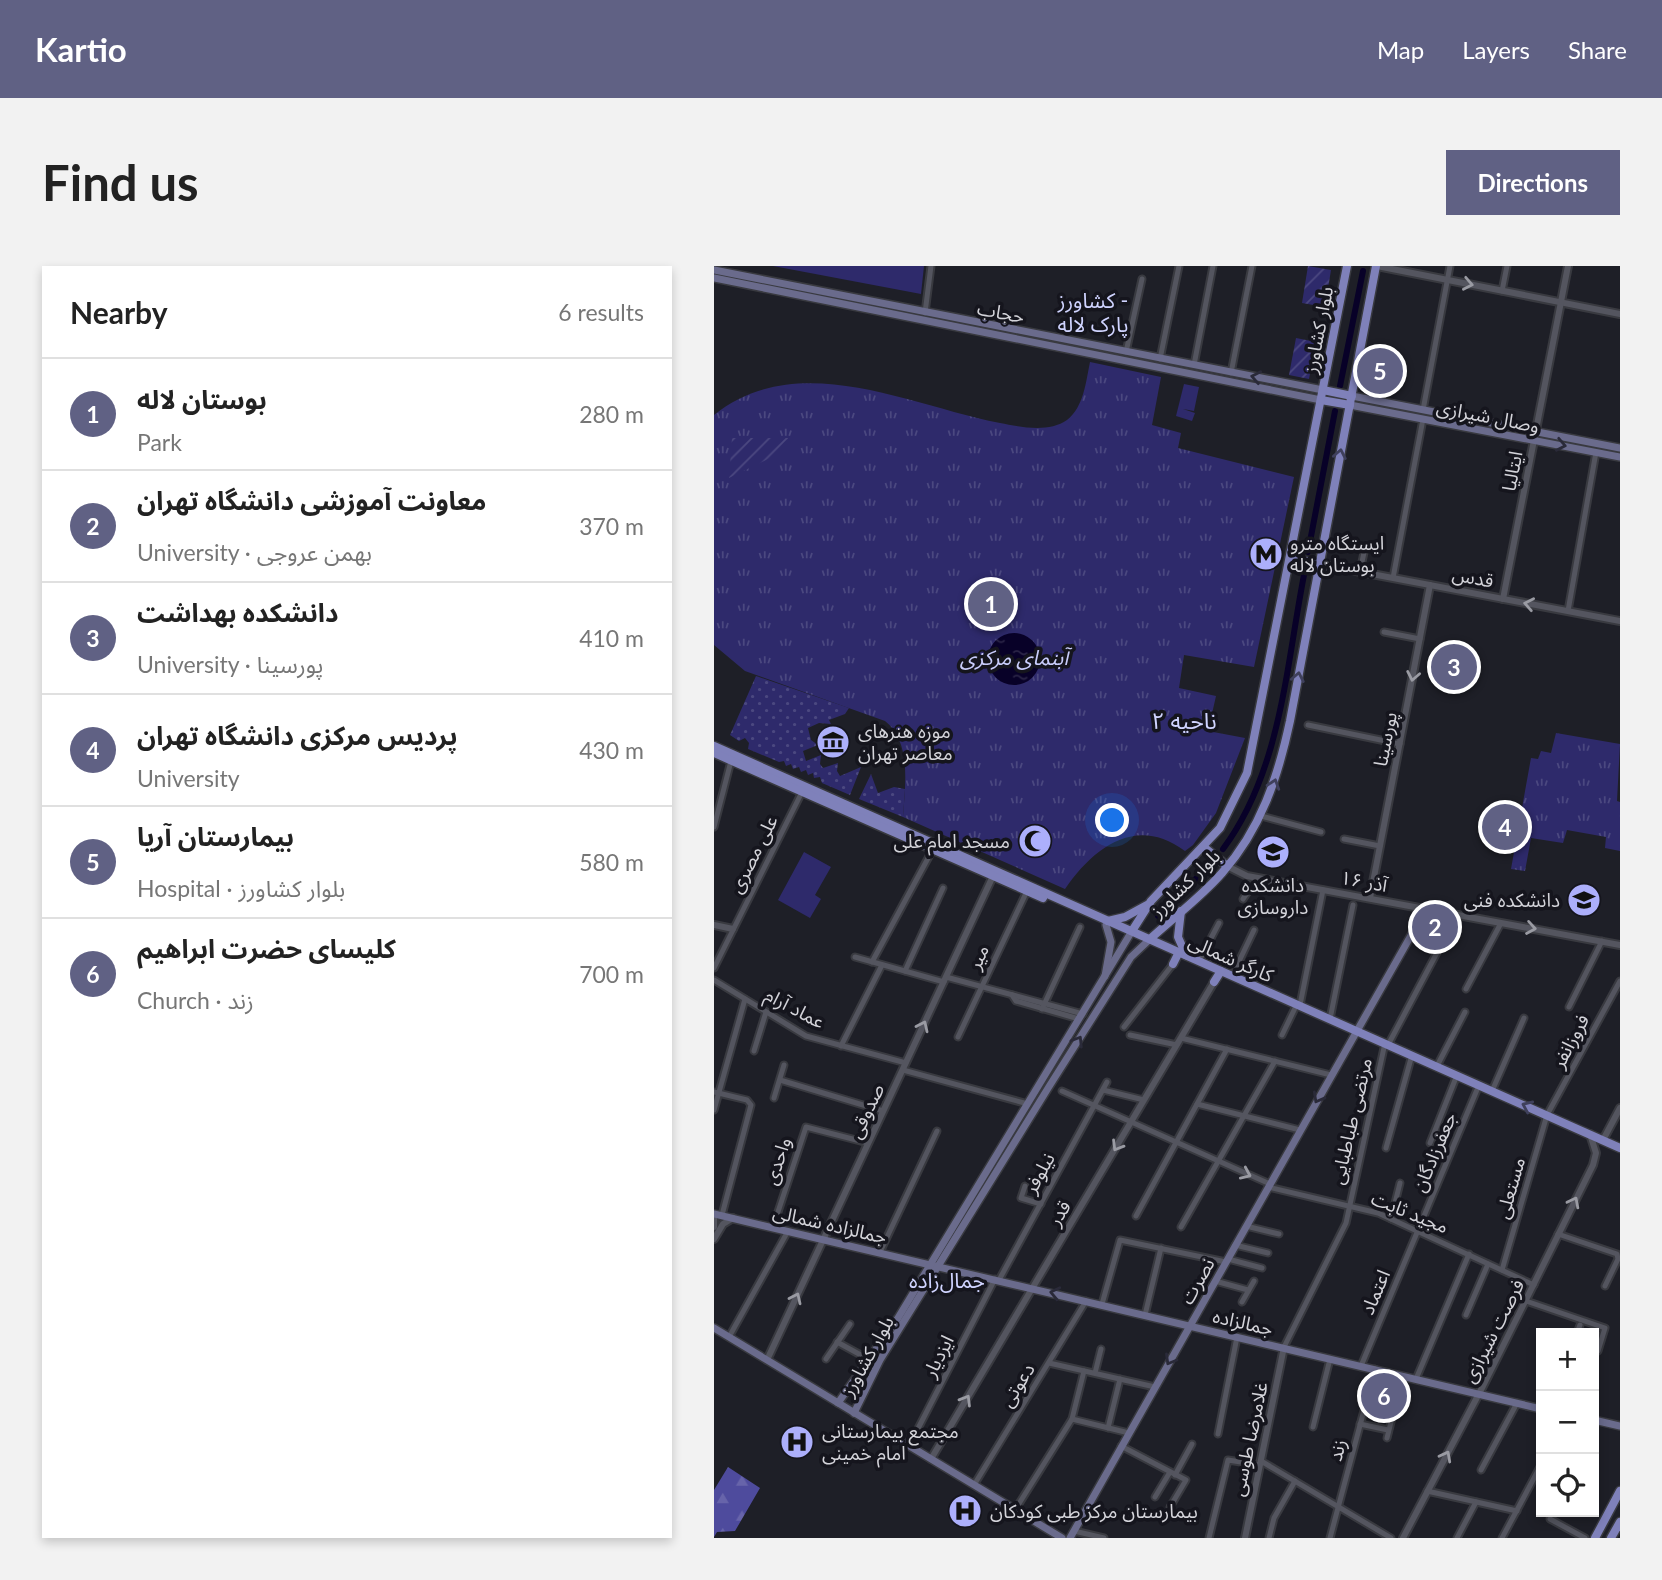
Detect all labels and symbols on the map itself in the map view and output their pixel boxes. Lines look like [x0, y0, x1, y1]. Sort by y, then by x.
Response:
one-way arrow [1462, 276, 1474, 291]
street label: بلوار کشاورز [1298, 284, 1338, 377]
district label: کشاورز - پارک لاله [1057, 287, 1128, 338]
street label: حجاب [975, 296, 1027, 328]
pin: 5 [1357, 345, 1403, 397]
one-way arrow [1250, 371, 1262, 386]
street label: وصال شیرازی [1435, 394, 1541, 438]
one-way arrow [1555, 437, 1567, 452]
one-way arrow [1332, 448, 1347, 460]
street label: ایتالیا [1496, 449, 1527, 493]
place label: ایستگاه مترو بوستان لاله [1290, 531, 1384, 577]
metro station icon: ایستگاه مترو بوستان لاله [1247, 535, 1285, 573]
street label: قدس [1450, 561, 1496, 593]
pin: 1 [968, 578, 1014, 630]
one-way arrow [1523, 597, 1535, 612]
pin: 3 [1431, 641, 1477, 693]
water label: آبنمای مرکزی [960, 644, 1073, 670]
one-way arrow [1406, 670, 1421, 682]
one-way arrow [1290, 671, 1305, 683]
district label: ناحیه ۲ [1151, 706, 1217, 734]
street label: پورسینا [1368, 710, 1403, 769]
place label: موزه هنرهای معاصر تهران [858, 719, 953, 765]
museum icon: موزه هنرهای معاصر تهران [814, 723, 852, 761]
one-way arrow [1266, 778, 1280, 790]
pin: 4 [1482, 801, 1528, 853]
your location [1095, 803, 1129, 837]
street label: علی مصری [723, 811, 783, 897]
mosque icon: مسجد امام علی [1016, 822, 1054, 860]
place label: مسجد امام علی [893, 829, 1010, 856]
school or university icon: دانشکده داروسازی [1254, 833, 1292, 871]
street label: بلوار کشاورز [1144, 844, 1225, 923]
street label: ۱۶ آذر [1339, 865, 1391, 897]
place label: دانشکده داروسازی [1238, 873, 1308, 919]
school or university icon: دانشکده فنی [1565, 881, 1603, 919]
place label: دانشکده فنی [1464, 888, 1560, 912]
pin: 2 [1412, 901, 1458, 953]
one-way arrow [1525, 920, 1537, 935]
street label: کارگر شمالی [1185, 929, 1278, 988]
street label: میر [962, 941, 994, 974]
street label: عماد آرام [759, 982, 829, 1036]
street label: فروزانفر [1545, 1010, 1594, 1073]
one-way arrow [915, 1021, 929, 1033]
one-way arrow [1069, 1036, 1082, 1049]
street label: مرتضی طباطبایی [1325, 1055, 1377, 1187]
street label: صدوقی [843, 1080, 889, 1142]
one-way arrow [1313, 1091, 1326, 1103]
one-way arrow [1522, 1100, 1534, 1114]
street label: جعفرزادگان [1406, 1108, 1462, 1196]
street label: واحدی [758, 1134, 796, 1188]
one-way arrow [1112, 1139, 1125, 1152]
street label: نیلوفر [1018, 1148, 1060, 1198]
street label: مستعلی [1490, 1155, 1530, 1221]
one-way arrow [1239, 1166, 1251, 1180]
street label: مجید ثابت [1368, 1186, 1452, 1238]
street label: قدر [1042, 1196, 1076, 1231]
one-way arrow [1566, 1197, 1580, 1209]
street label: جمالزاده شمالی [771, 1199, 889, 1249]
street label: نصرت [1174, 1254, 1220, 1308]
street label: اعتماد [1355, 1266, 1394, 1318]
district label: جمال‌زاده [909, 1267, 985, 1293]
street label: فرصت شیرازی [1457, 1275, 1529, 1387]
one-way arrow [1049, 1287, 1061, 1302]
one-way arrow [787, 1293, 801, 1305]
street label: جمالزاده [1211, 1303, 1275, 1341]
street label: بلوار کشاورز [835, 1312, 899, 1401]
street label: ایزدیار [917, 1331, 959, 1382]
one-way arrow [1165, 1353, 1178, 1365]
street label: دعوتی [994, 1359, 1040, 1411]
pin: 6 [1361, 1370, 1407, 1422]
street label: غلامرضا طوسی [1225, 1380, 1273, 1498]
one-way arrow [957, 1395, 970, 1408]
place label: مجتمع بیمارستانی امام خمینی [822, 1419, 959, 1468]
hospital icon: مجتمع بیمارستانی امام خمینی [778, 1423, 816, 1461]
street label: زند [1323, 1436, 1351, 1464]
one-way arrow [1438, 1451, 1451, 1463]
hospital icon: بیمارستان مرکز طبی کودکان [946, 1492, 984, 1530]
place label: بیمارستان مرکز طبی کودکان [990, 1499, 1198, 1523]

